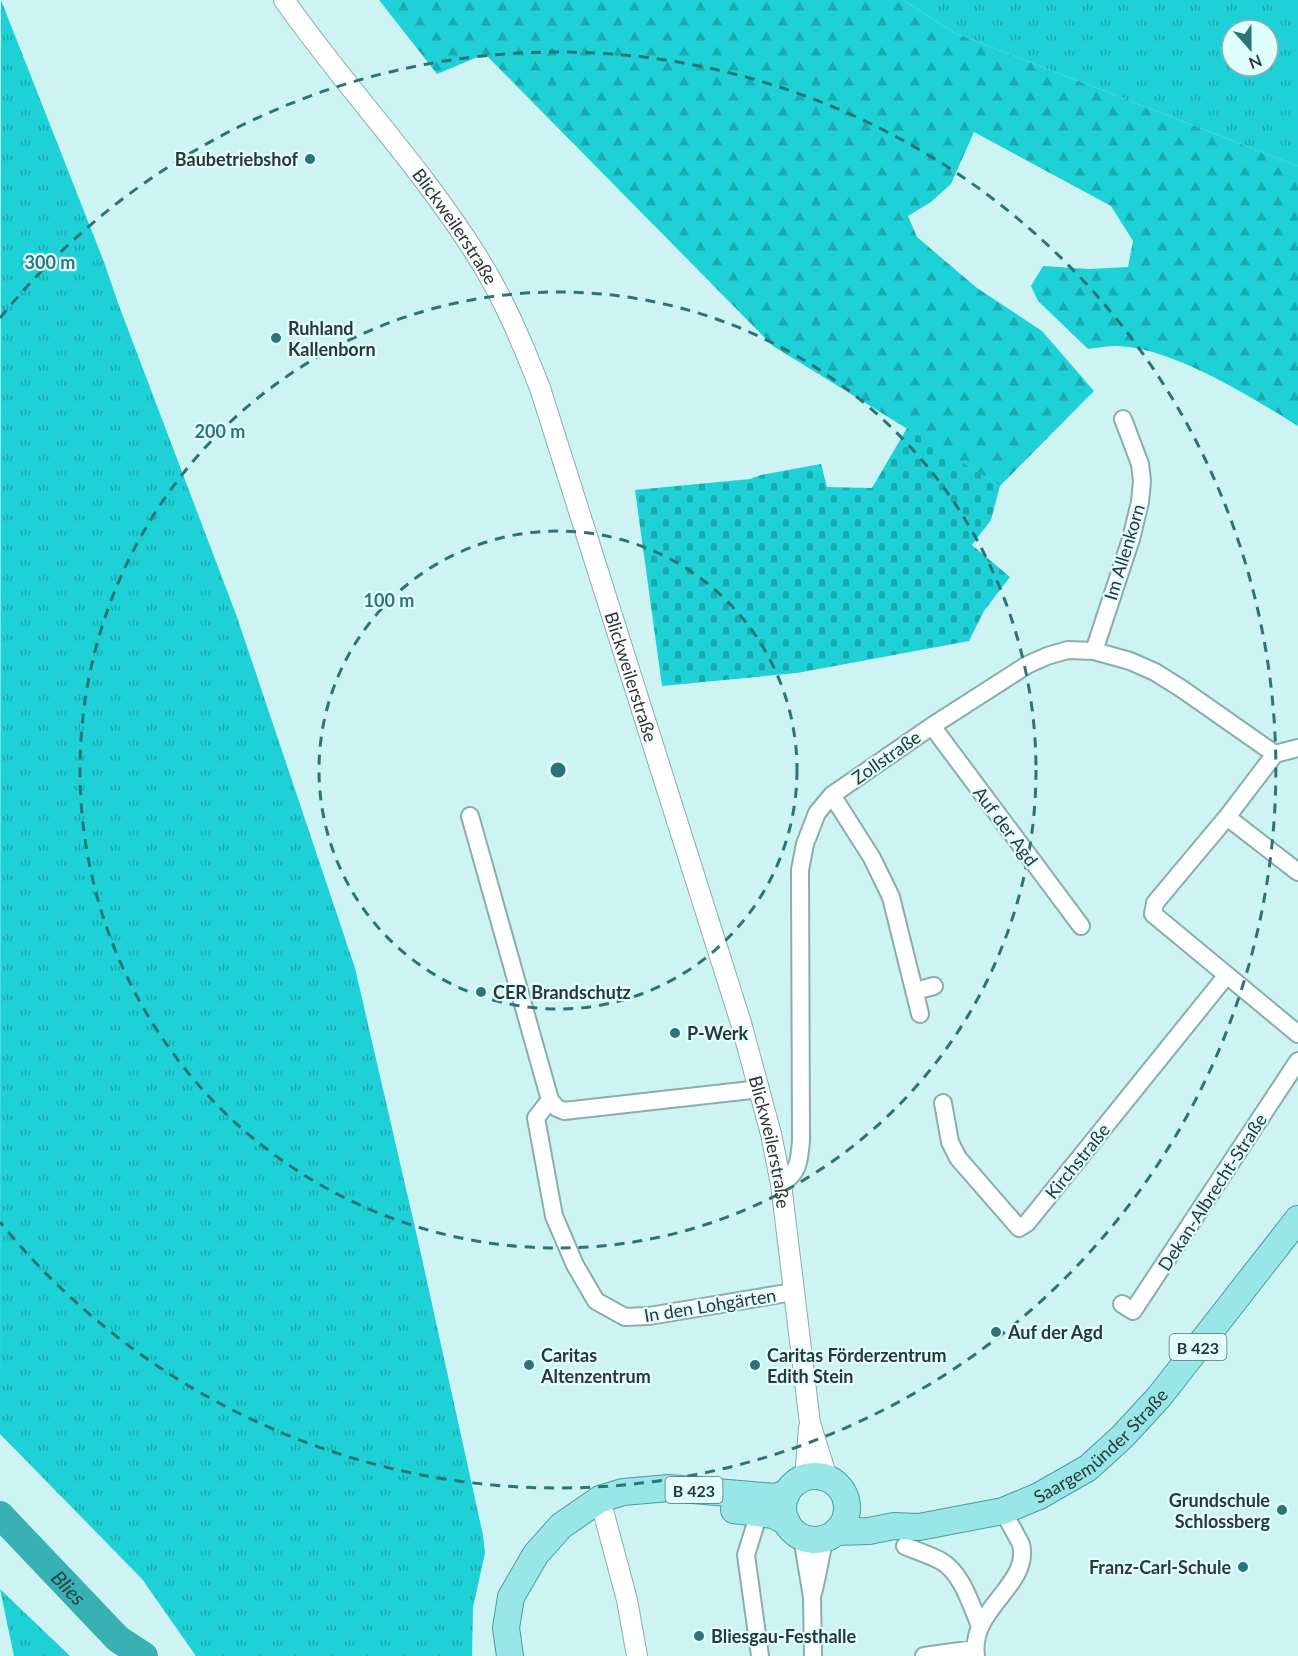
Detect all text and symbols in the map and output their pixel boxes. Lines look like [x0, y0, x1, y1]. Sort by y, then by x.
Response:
north arrow [1220, 18, 1280, 78]
text: N [1246, 51, 1265, 74]
place label: Baubetriebshof [175, 148, 299, 170]
marker: Baubetriebshof [303, 152, 317, 166]
street label: Blickweilerstraße [408, 164, 502, 288]
text: 300 m [25, 251, 75, 273]
place label: Ruhland Kallenborn [288, 317, 376, 360]
marker: Ruhland Kallenborn [269, 331, 283, 345]
text: 200 m [195, 420, 245, 442]
street label: Im Allenkorn [1099, 501, 1149, 603]
text: 100 m [364, 589, 414, 611]
street label: Blickweilerstraße [600, 609, 662, 745]
street label: Zollstraße [847, 725, 925, 789]
centre of rings [548, 760, 568, 780]
street label: Auf der Agd [969, 782, 1043, 870]
place label: CER Brandschutz [493, 981, 631, 1003]
marker: CER Brandschutz [474, 985, 488, 999]
place label: P-Werk [687, 1022, 748, 1044]
marker: P-Werk [668, 1026, 682, 1040]
street label: Blickweilerstraße [745, 1073, 795, 1210]
street label: Dekan-Albrecht-Straße [1153, 1109, 1271, 1275]
street label: Kirchstraße [1040, 1119, 1114, 1203]
street label: In den Lohgärten [642, 1284, 778, 1326]
place label: Auf der Agd [1007, 1321, 1103, 1343]
marker: Auf der Agd [989, 1325, 1003, 1339]
road number: B 423 [1170, 1334, 1226, 1360]
place label: Caritas Altenzentrum [540, 1344, 651, 1387]
place label: Caritas Förderzentrum Edith Stein [767, 1344, 947, 1387]
marker: Caritas Altenzentrum [522, 1358, 536, 1372]
marker: Caritas Förderzentrum Edith Stein [748, 1358, 762, 1372]
street label: Saargemünder Straße [1030, 1384, 1172, 1508]
road number: B 423 [666, 1477, 722, 1503]
place label: Grundschule Schlossberg [1169, 1489, 1270, 1532]
marker: Grundschule Schlossberg [1275, 1503, 1289, 1517]
place label: Franz-Carl-Schule [1089, 1556, 1231, 1578]
marker: Franz-Carl-Schule [1236, 1560, 1250, 1574]
water label: Blies [47, 1565, 91, 1610]
place label: Bliesgau-Festhalle [711, 1625, 857, 1647]
marker: Bliesgau-Festhalle [692, 1629, 706, 1643]

